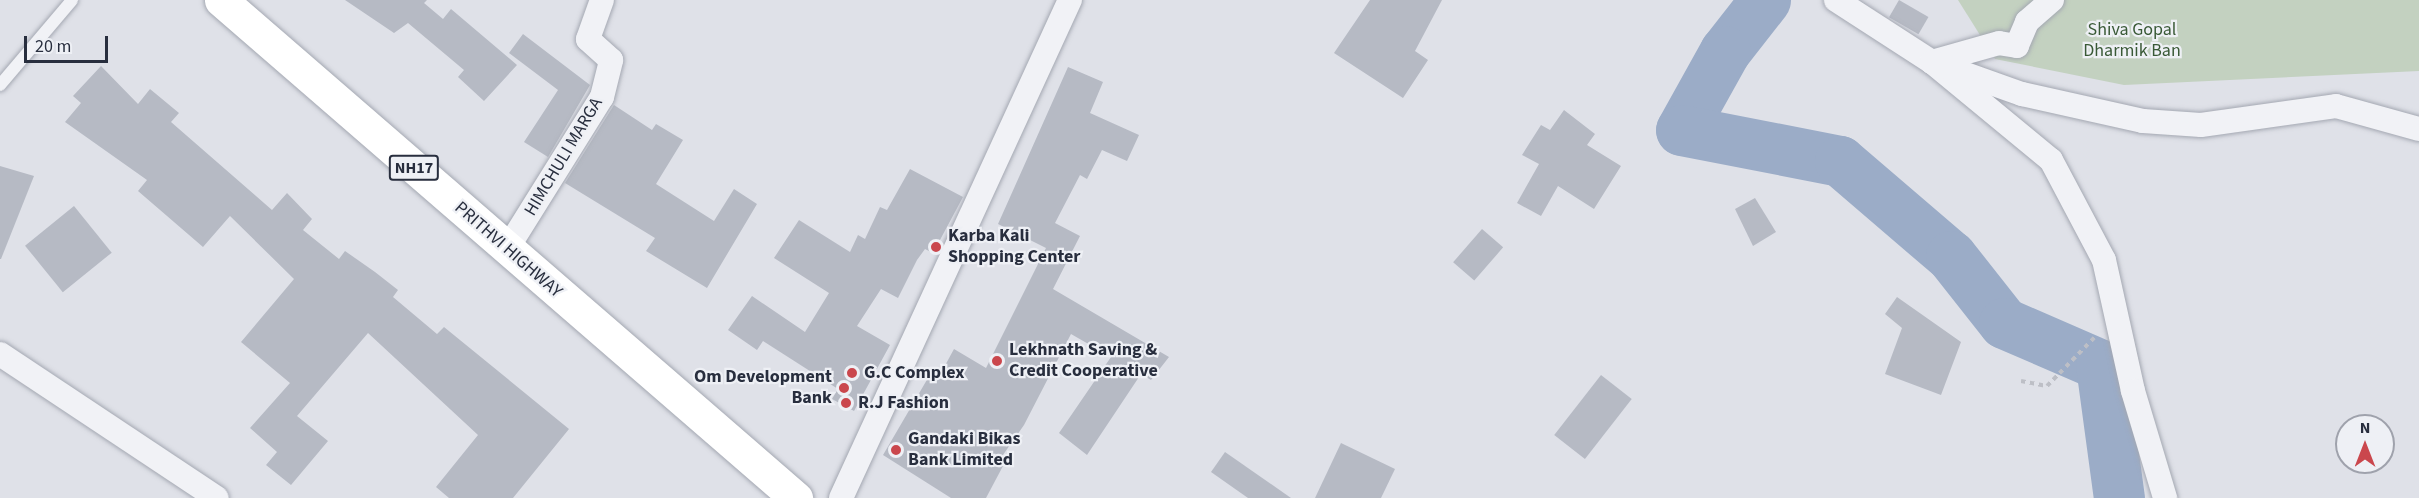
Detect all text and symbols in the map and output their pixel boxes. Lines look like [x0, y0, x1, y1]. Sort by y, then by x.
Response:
park label: Shiva Gopal Dharmik Ban [2083, 20, 2181, 63]
scale bar [27, 24, 111, 62]
text: 20 m [35, 34, 71, 59]
street label: HIMCHULI MARGA [520, 94, 608, 220]
road number: NH17 [388, 155, 440, 181]
street label: PRITHVI HIGHWAY [450, 197, 566, 303]
place label: Karba Kali Shopping Center [948, 226, 1081, 268]
marker: Karba Kali Shopping Center [929, 240, 943, 254]
place label: Lekhnath Saving & Credit Cooperative [1009, 340, 1158, 382]
marker: Lekhnath Saving & Credit Cooperative [990, 354, 1004, 368]
place label: G.C Complex [864, 362, 965, 384]
marker: G.C Complex [845, 366, 859, 380]
place label: Om Development Bank [694, 367, 832, 410]
marker: Om Development Bank [837, 381, 851, 395]
place label: R.J Fashion [858, 392, 949, 414]
marker: R.J Fashion [839, 396, 853, 410]
north arrow [2335, 414, 2395, 474]
text: N [2360, 417, 2370, 439]
place label: Gandaki Bikas Bank Limited [908, 429, 1020, 472]
marker: Gandaki Bikas Bank Limited [889, 443, 903, 457]

